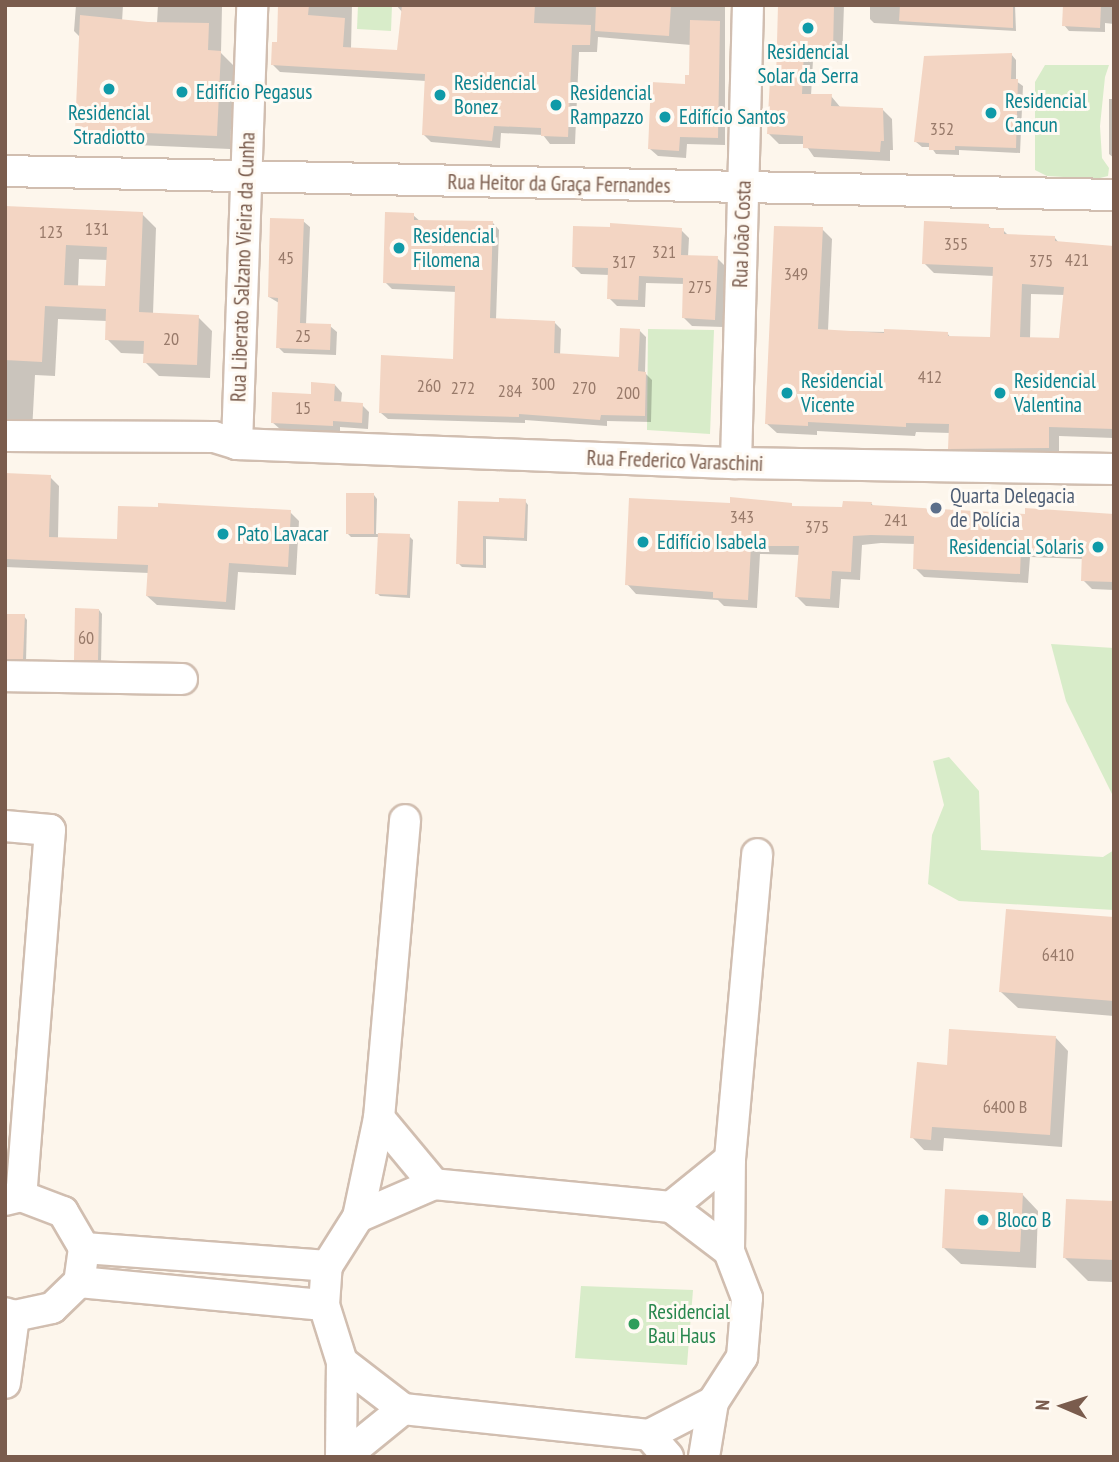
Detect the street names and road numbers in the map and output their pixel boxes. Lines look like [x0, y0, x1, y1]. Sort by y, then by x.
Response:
street label: Rua Liberato Salzano Vieira da Cunha [226, 131, 260, 403]
street label: Rua Heitor da Graça Fernandes [447, 169, 671, 199]
street label: Rua João Costa [728, 180, 756, 288]
street label: Rua Frederico Varaschini [586, 445, 764, 477]

